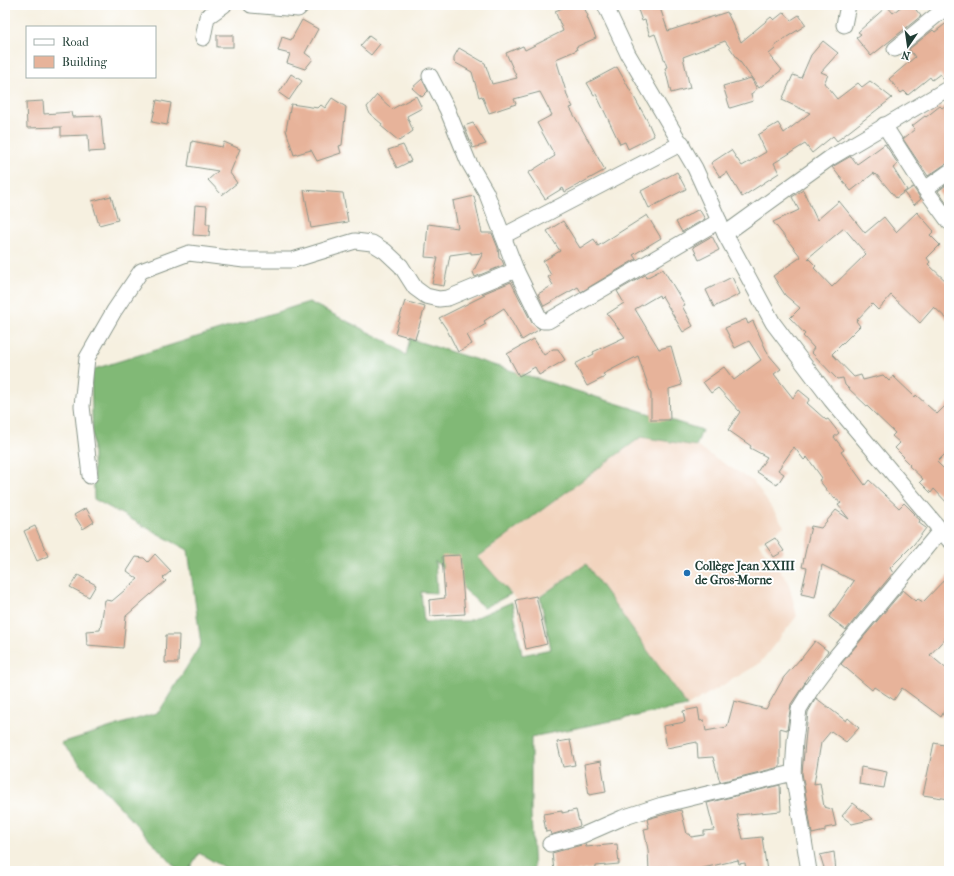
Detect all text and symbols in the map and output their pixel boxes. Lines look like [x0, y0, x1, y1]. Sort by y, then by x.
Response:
legend [26, 26, 156, 78]
north arrow [888, 26, 928, 66]
text: Road [62, 35, 89, 49]
text: N [900, 48, 911, 63]
text: Building [62, 55, 107, 69]
place label: Collège Jean XXIII de Gros-Morne [695, 559, 795, 587]
marker: Collège Jean XXIII de Gros-Morne [682, 568, 692, 578]

